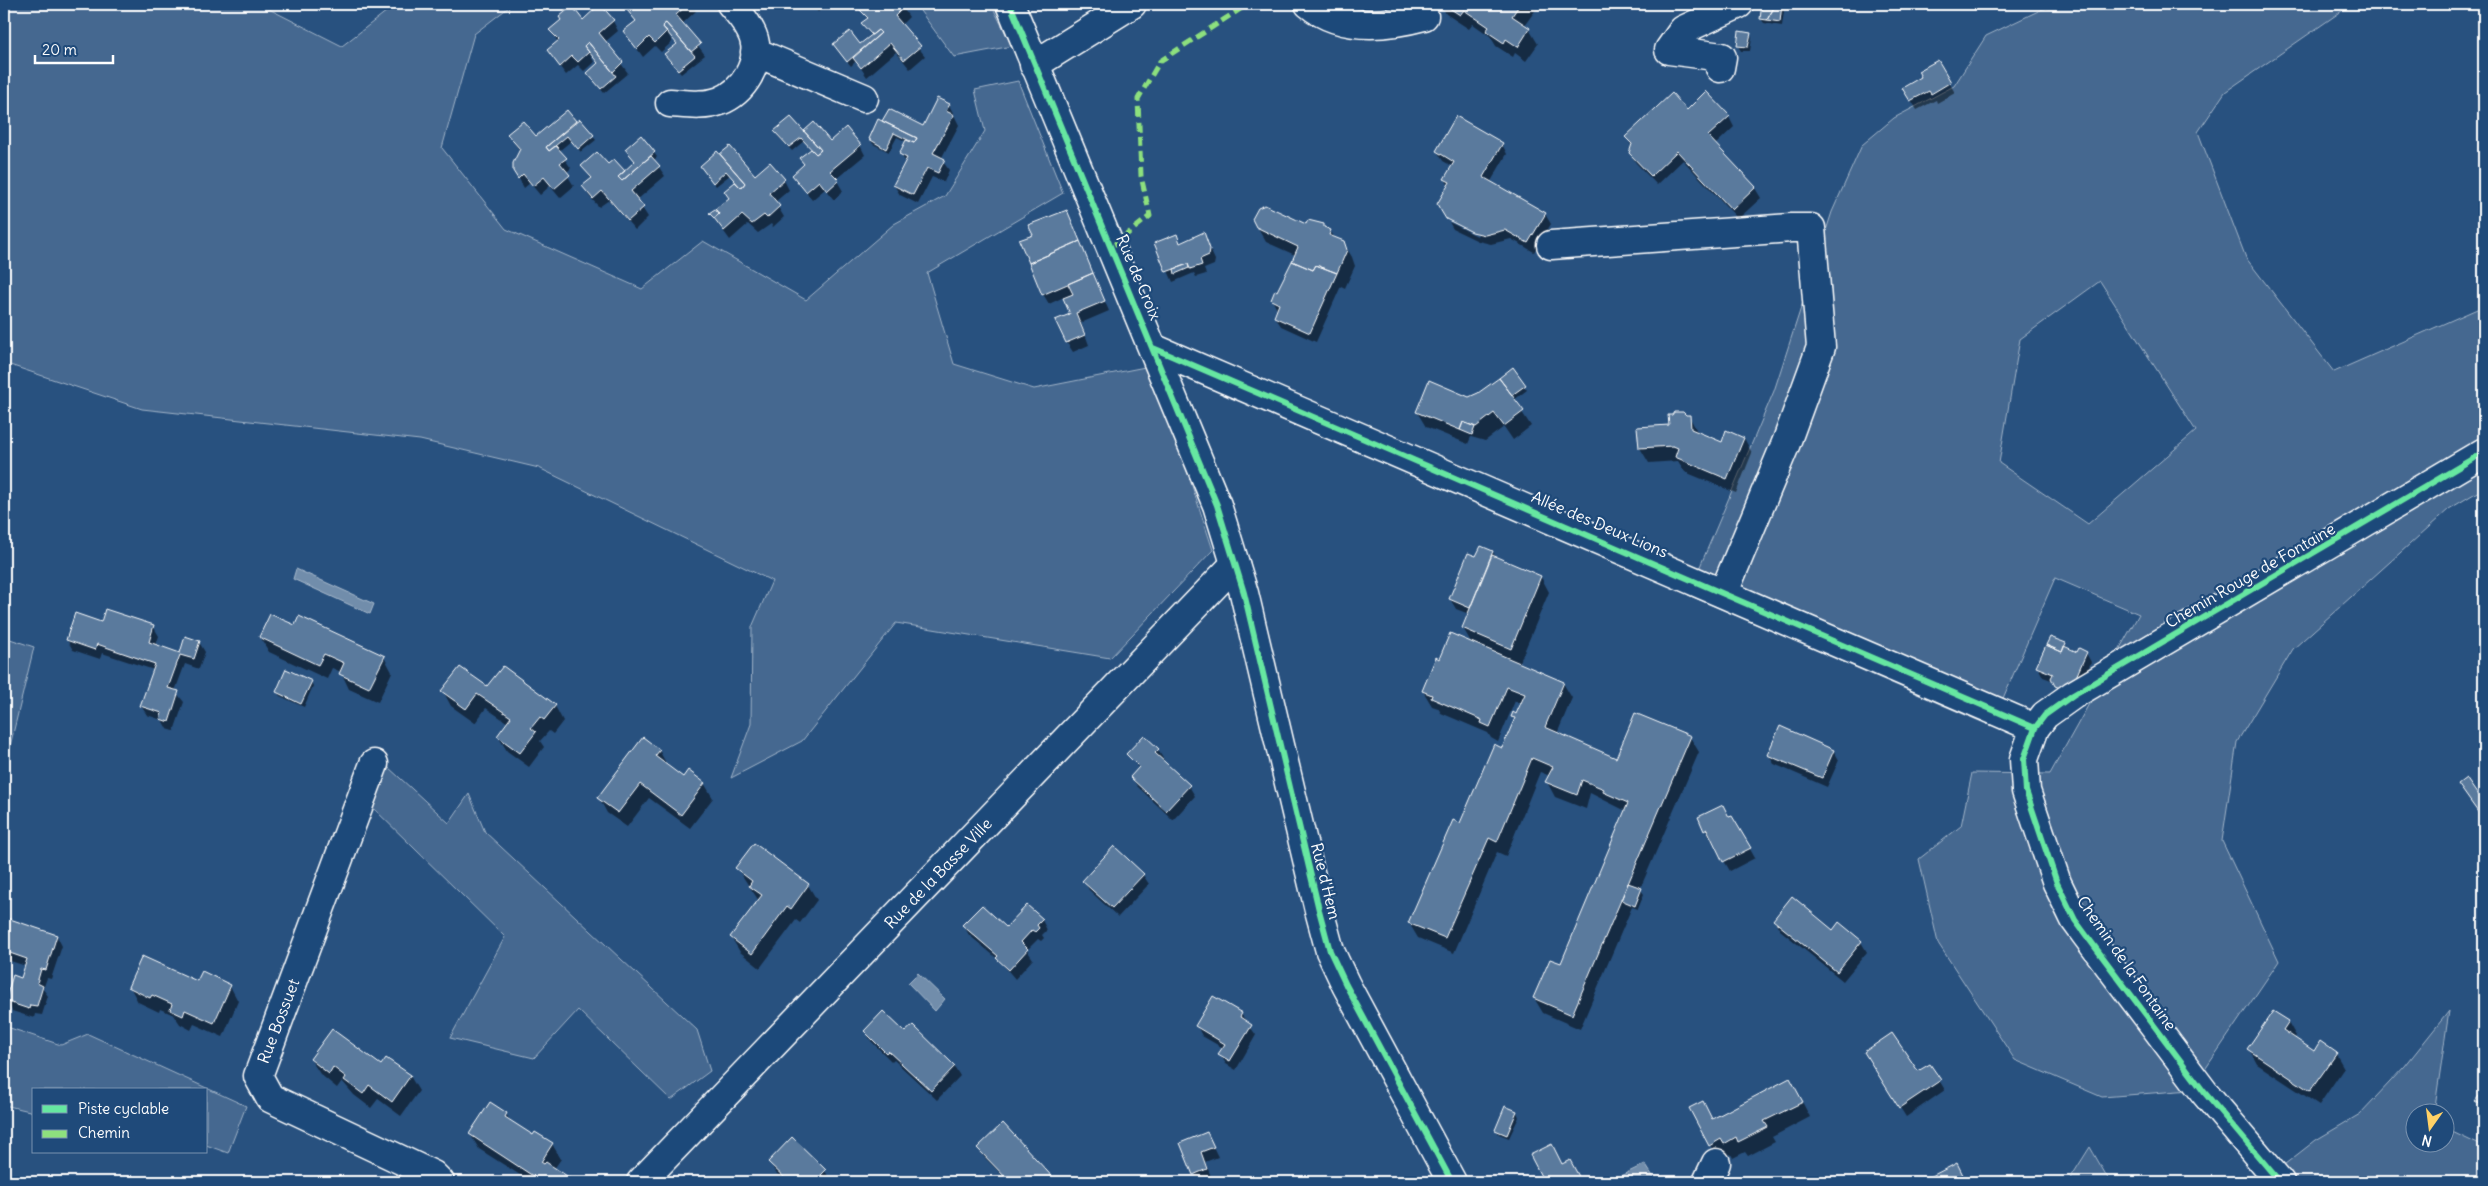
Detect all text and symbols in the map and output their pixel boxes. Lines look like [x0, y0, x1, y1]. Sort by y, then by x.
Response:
scale bar [35, 32, 112, 64]
text: 20 m [42, 40, 77, 59]
street label: Rue de Croix [1112, 231, 1166, 323]
street label: Allée des Deux Lions [1529, 486, 1671, 562]
street label: Chemin Rouge de Fontaine [2161, 518, 2339, 632]
street label: Rue de la Basse Ville [880, 814, 996, 932]
street label: Rue d'Hem [1307, 841, 1345, 921]
street label: Chemin de la Fontaine [2073, 892, 2181, 1034]
street label: Rue Bossuet [253, 975, 304, 1066]
legend [32, 1088, 208, 1154]
text: Piste cyclable [78, 1099, 169, 1118]
north arrow [2406, 1104, 2456, 1154]
text: Chemin [78, 1123, 130, 1142]
text: N [2420, 1131, 2434, 1151]

